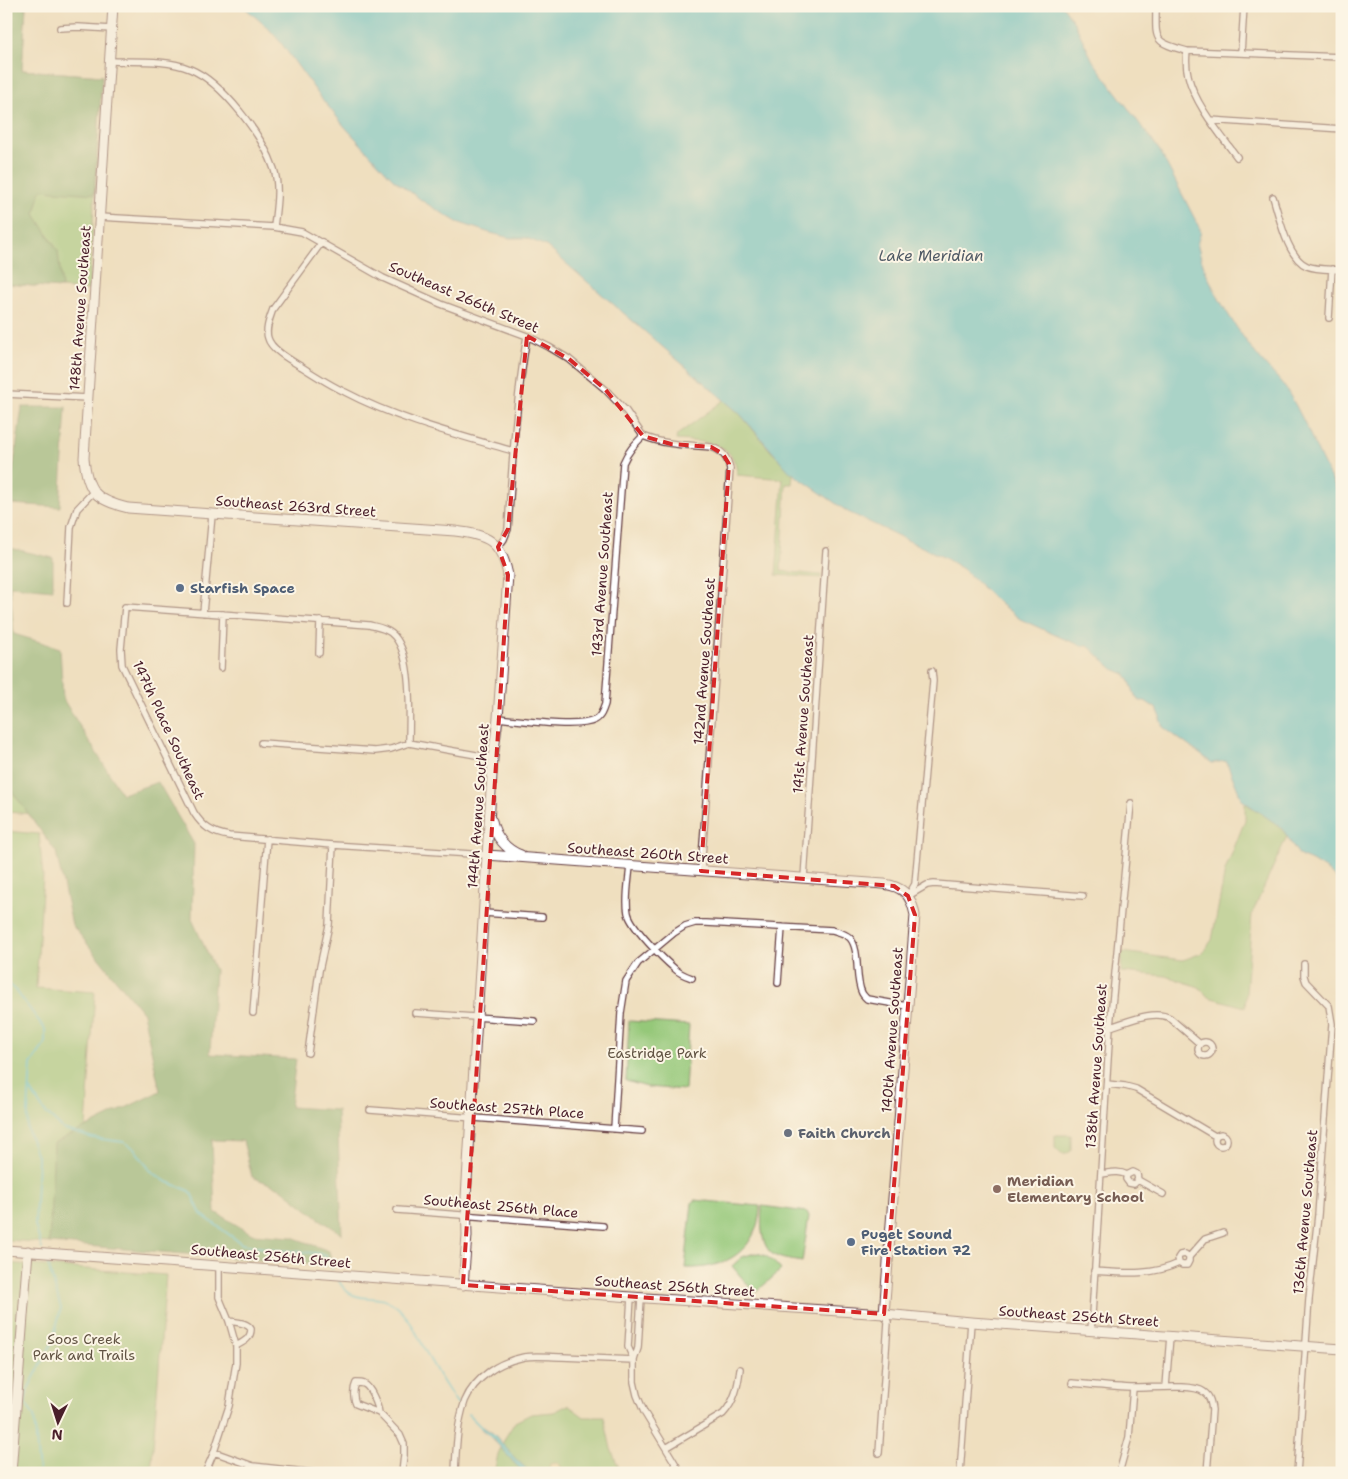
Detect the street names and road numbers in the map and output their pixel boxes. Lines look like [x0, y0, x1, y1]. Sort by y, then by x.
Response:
street label: 148th Avenue Southeast [65, 225, 95, 391]
street label: Southeast 266th Street [386, 257, 542, 337]
street label: Southeast 263rd Street [215, 491, 377, 521]
street label: 143rd Avenue Southeast [587, 491, 617, 657]
street label: 142nd Avenue Southeast [689, 577, 719, 745]
street label: 141st Avenue Southeast [788, 634, 818, 794]
street label: 147th Place Southeast [129, 658, 209, 802]
street label: 144th Avenue Southeast [463, 723, 493, 889]
street label: Southeast 260th Street [567, 838, 729, 868]
street label: 140th Avenue Southeast [877, 947, 907, 1113]
street label: 138th Avenue Southeast [1081, 983, 1111, 1149]
street label: Southeast 257th Place [429, 1094, 585, 1122]
street label: 136th Avenue Southeast [1289, 1129, 1321, 1295]
street label: Southeast 256th Place [423, 1190, 579, 1222]
street label: Southeast 256th Street [190, 1240, 352, 1272]
street label: Southeast 256th Street [594, 1271, 756, 1301]
street label: Southeast 256th Street [998, 1301, 1160, 1331]

